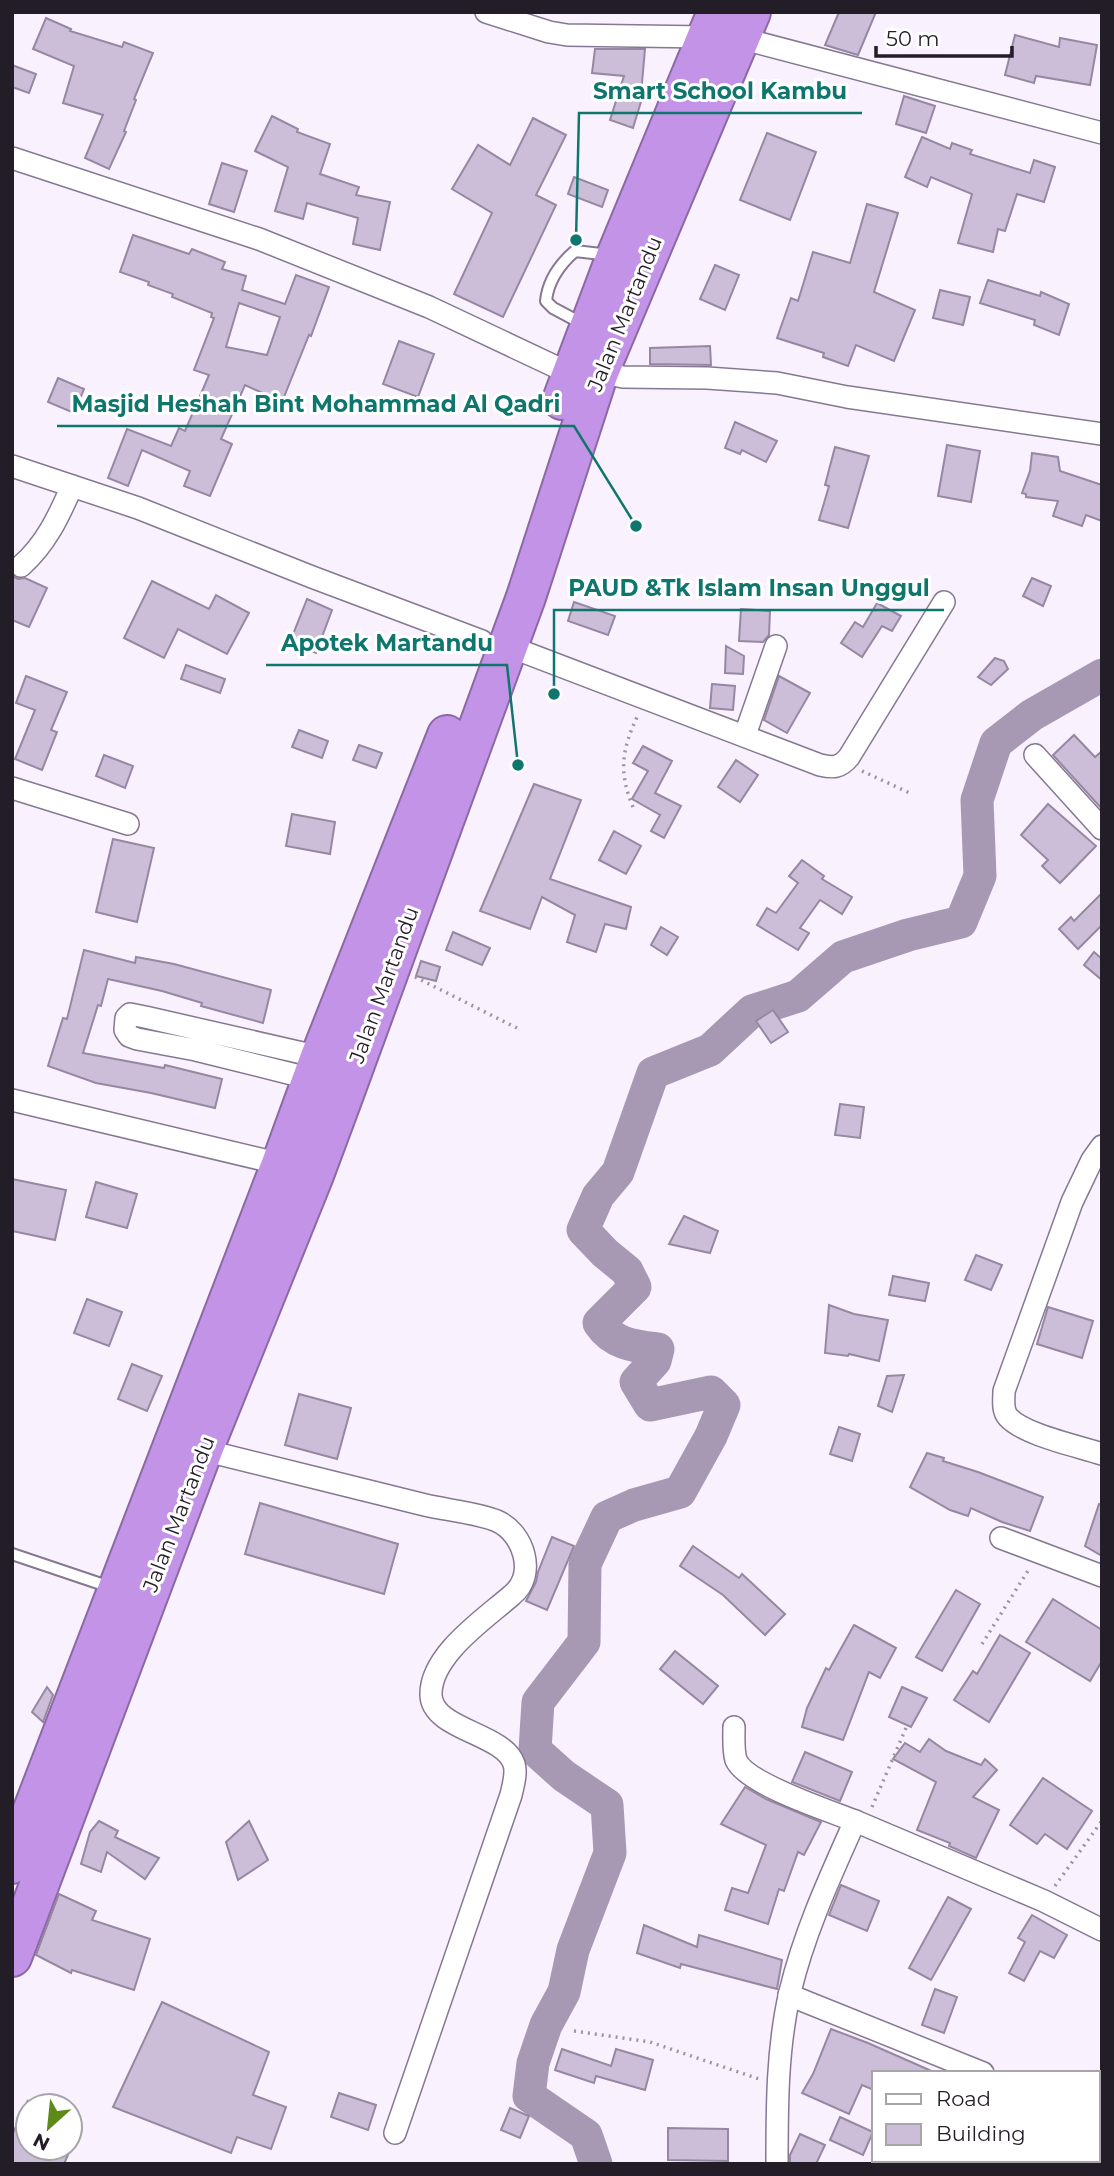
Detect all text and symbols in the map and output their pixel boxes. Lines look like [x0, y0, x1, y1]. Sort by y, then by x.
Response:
scale bar [876, 14, 1012, 58]
text: 50 m [886, 26, 940, 51]
callout: Smart School Kambu [579, 69, 862, 113]
text: Smart School Kambu [593, 77, 847, 105]
street label: Jalan Martandu [582, 233, 667, 396]
callout: Masjid Heshah Bint Mohammad Al Qadri [57, 382, 574, 426]
text: Masjid Heshah Bint Mohammad Al Qadri [72, 390, 561, 418]
callout: PAUD &Tk Islam Insan Unggul [554, 566, 944, 610]
text: PAUD &Tk Islam Insan Unggul [568, 574, 930, 602]
callout: Apotek Martandu [266, 621, 507, 665]
text: Apotek Martandu [280, 629, 493, 657]
street label: Jalan Martandu [343, 903, 423, 1068]
street label: Jalan Martandu [137, 1432, 220, 1596]
legend [872, 2071, 1100, 2162]
text: Road [936, 2086, 991, 2111]
north arrow [14, 2092, 84, 2162]
text: Building [936, 2121, 1026, 2146]
text: N [29, 2128, 54, 2155]

